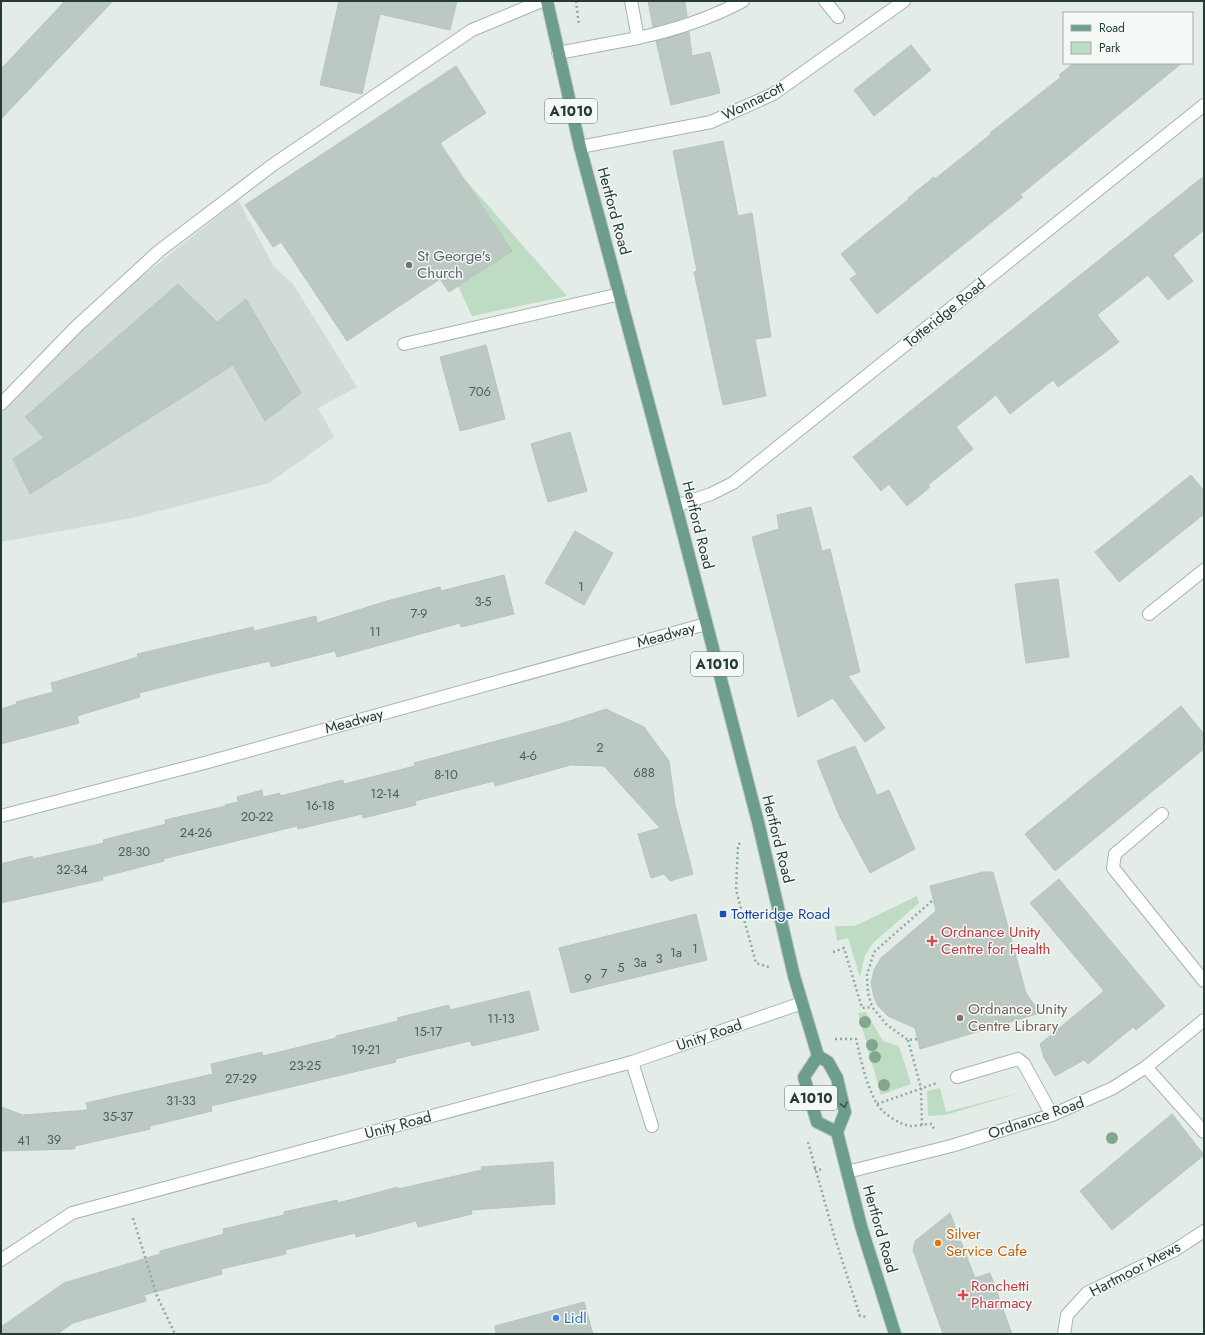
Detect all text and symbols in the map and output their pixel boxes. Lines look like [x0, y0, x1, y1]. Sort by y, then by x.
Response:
legend [1063, 12, 1193, 64]
text: Road [1099, 19, 1125, 37]
text: Park [1099, 39, 1121, 57]
street label: Wonnacott [718, 76, 788, 126]
road number: A1010 [545, 99, 597, 123]
street label: Hertford Road [592, 165, 636, 257]
place label: St George's Church [417, 245, 490, 284]
marker: St George's Church [404, 260, 414, 270]
street label: Totteridge Road [899, 273, 991, 353]
house number: 706 [469, 382, 491, 401]
street label: Hertford Road [676, 479, 720, 571]
house number: 1 [578, 577, 584, 596]
house number: 3-5 [474, 592, 492, 611]
house number: 7-9 [410, 604, 428, 623]
street label: Meadway [634, 617, 698, 653]
house number: 11 [369, 622, 381, 641]
road number: A1010 [691, 652, 743, 676]
street label: Meadway [322, 703, 386, 739]
house number: 2 [596, 738, 604, 757]
house number: 4-6 [519, 746, 537, 765]
house number: 688 [633, 763, 655, 782]
house number: 8-10 [434, 765, 458, 784]
house number: 12-14 [370, 784, 400, 803]
street label: Hertford Road [756, 793, 800, 885]
house number: 16-18 [305, 796, 335, 815]
house number: 20-22 [241, 807, 273, 826]
house number: 24-26 [180, 823, 212, 842]
house number: 28-30 [118, 842, 150, 861]
house number: 32-34 [56, 860, 88, 879]
place label: Totteridge Road [731, 903, 830, 925]
marker: Totteridge Road [718, 909, 728, 919]
place label: Ordnance Unity Centre for Health [941, 921, 1050, 960]
marker: Ordnance Unity Centre for Health [926, 935, 938, 947]
house number: 1 [692, 939, 698, 958]
house number: 1a [670, 943, 682, 962]
house number: 3 [655, 949, 663, 968]
house number: 3a [633, 953, 647, 972]
house number: 5 [617, 958, 625, 977]
house number: 7 [601, 964, 608, 983]
house number: 9 [584, 969, 592, 988]
place label: Ordnance Unity Centre Library [968, 998, 1068, 1037]
house number: 11-13 [487, 1009, 515, 1028]
street label: Unity Road [673, 1013, 745, 1057]
marker: Ordnance Unity Centre Library [955, 1013, 965, 1023]
house number: 15-17 [414, 1022, 442, 1041]
house number: 19-21 [351, 1040, 381, 1059]
house number: 23-25 [289, 1056, 321, 1075]
house number: 27-29 [225, 1069, 257, 1088]
road number: A1010 [785, 1086, 837, 1110]
house number: 31-33 [166, 1091, 196, 1110]
street label: Ordnance Road [985, 1091, 1087, 1145]
one-way arrow [839, 1102, 847, 1108]
street label: Unity Road [362, 1106, 434, 1144]
house number: 35-37 [103, 1107, 134, 1126]
house number: 39 [47, 1130, 61, 1149]
house number: 41 [17, 1131, 31, 1150]
street label: Hertford Road [857, 1183, 903, 1275]
place label: Silver Service Cafe [946, 1223, 1027, 1262]
street label: Hartmoor Mews [1086, 1236, 1184, 1302]
marker: Silver Service Cafe [933, 1238, 943, 1248]
place label: Ronchetti Pharmacy [971, 1275, 1033, 1314]
marker: Ronchetti Pharmacy [958, 1290, 968, 1300]
place label: Lidl [564, 1307, 587, 1329]
marker: Lidl [551, 1313, 561, 1323]

